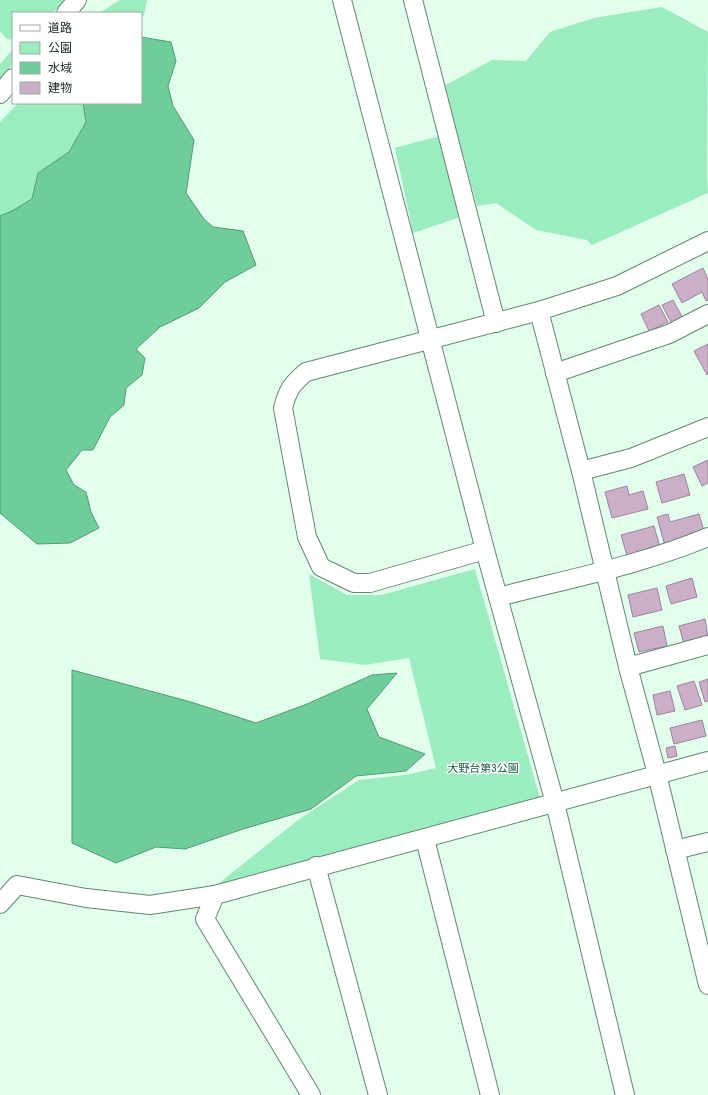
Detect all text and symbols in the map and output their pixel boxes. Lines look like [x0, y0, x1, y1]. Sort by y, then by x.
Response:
legend [12, 12, 142, 104]
text: 道路 [48, 21, 72, 35]
text: 公園 [48, 41, 72, 55]
text: 水域 [48, 61, 72, 75]
text: 建物 [48, 81, 72, 95]
park label: 大野台第3公園 [447, 762, 519, 775]

